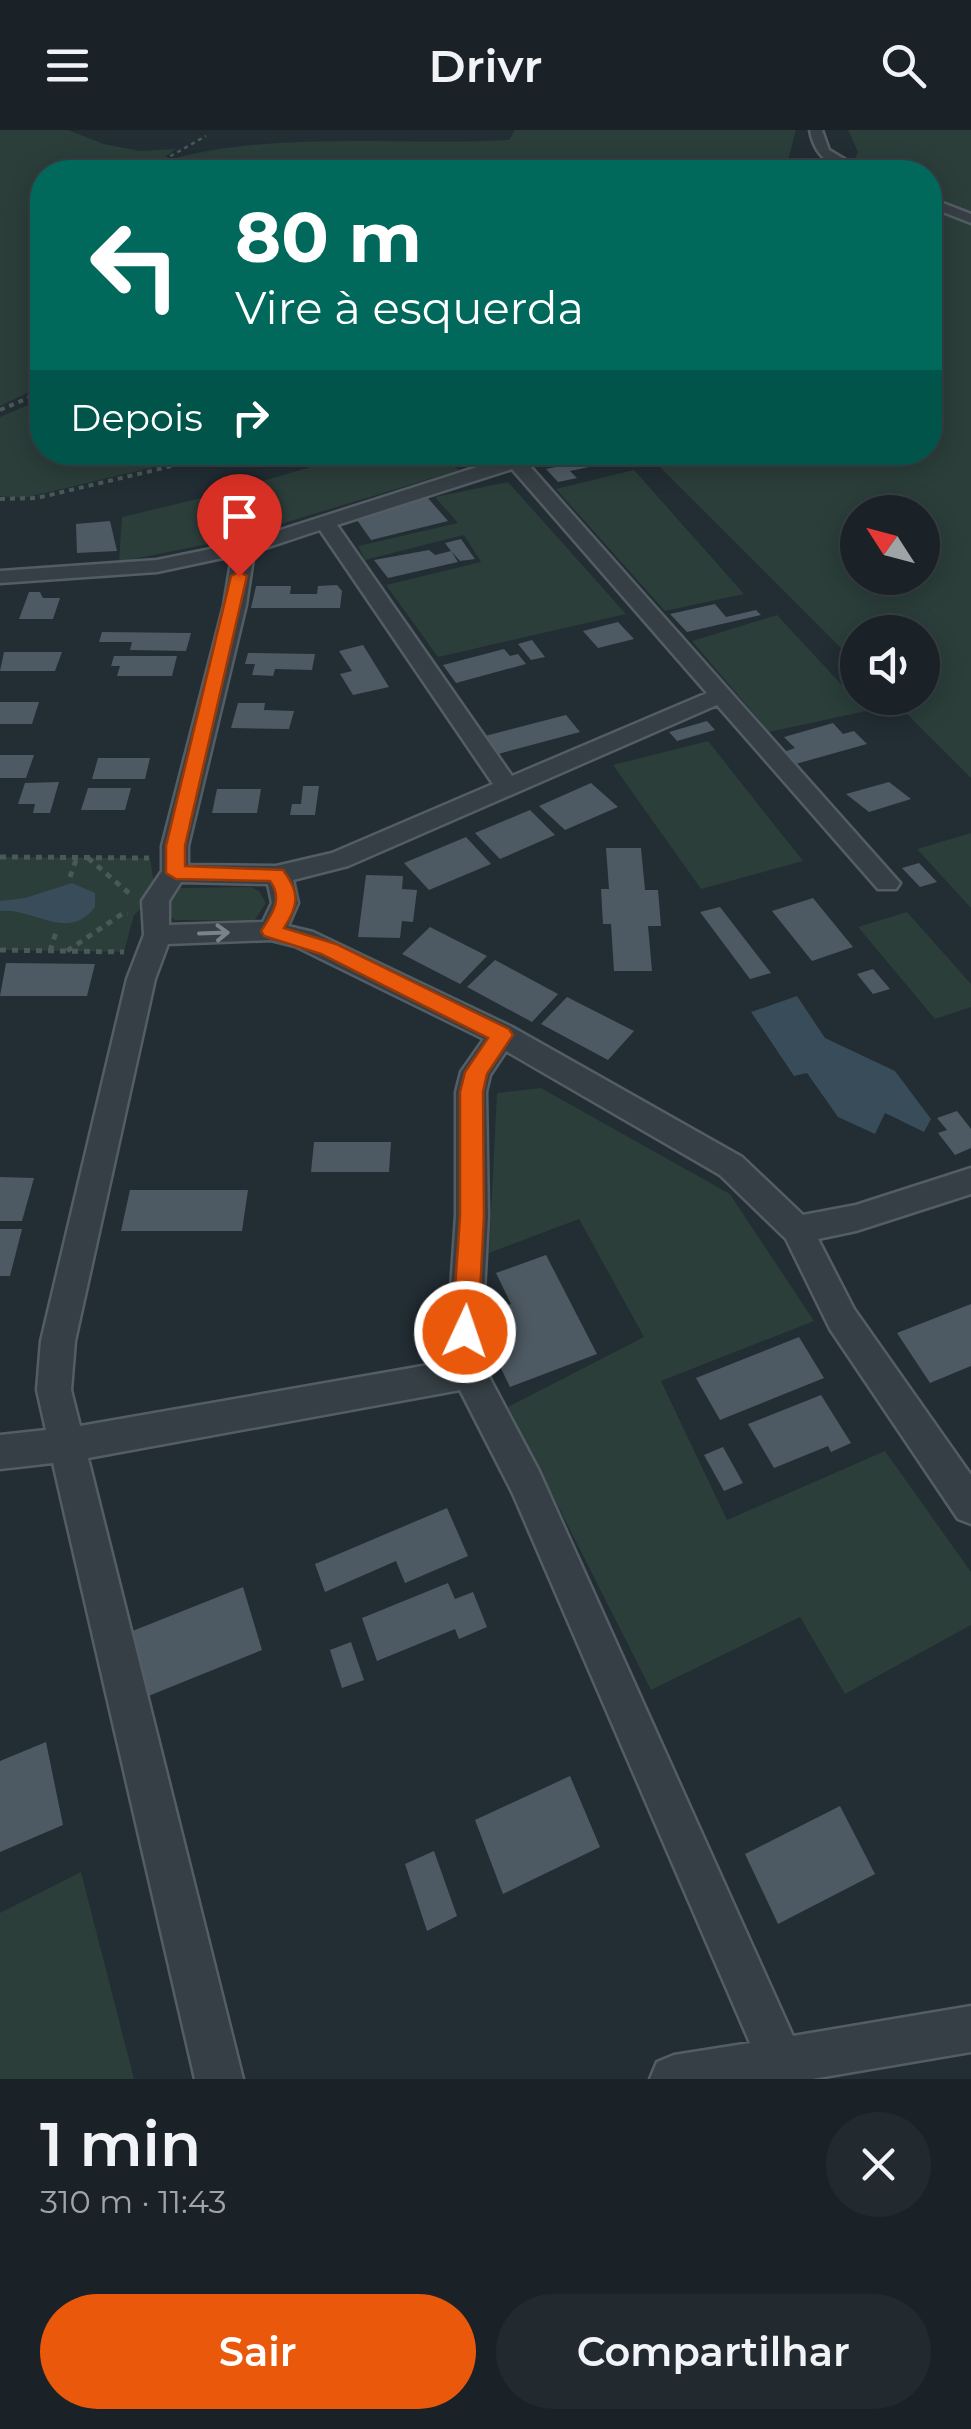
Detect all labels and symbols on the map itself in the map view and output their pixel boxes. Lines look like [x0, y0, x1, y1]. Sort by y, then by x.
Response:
pin [197, 474, 282, 577]
north arrow [840, 495, 940, 595]
one-way arrow [198, 923, 230, 942]
position arrow [413, 1280, 517, 1384]

